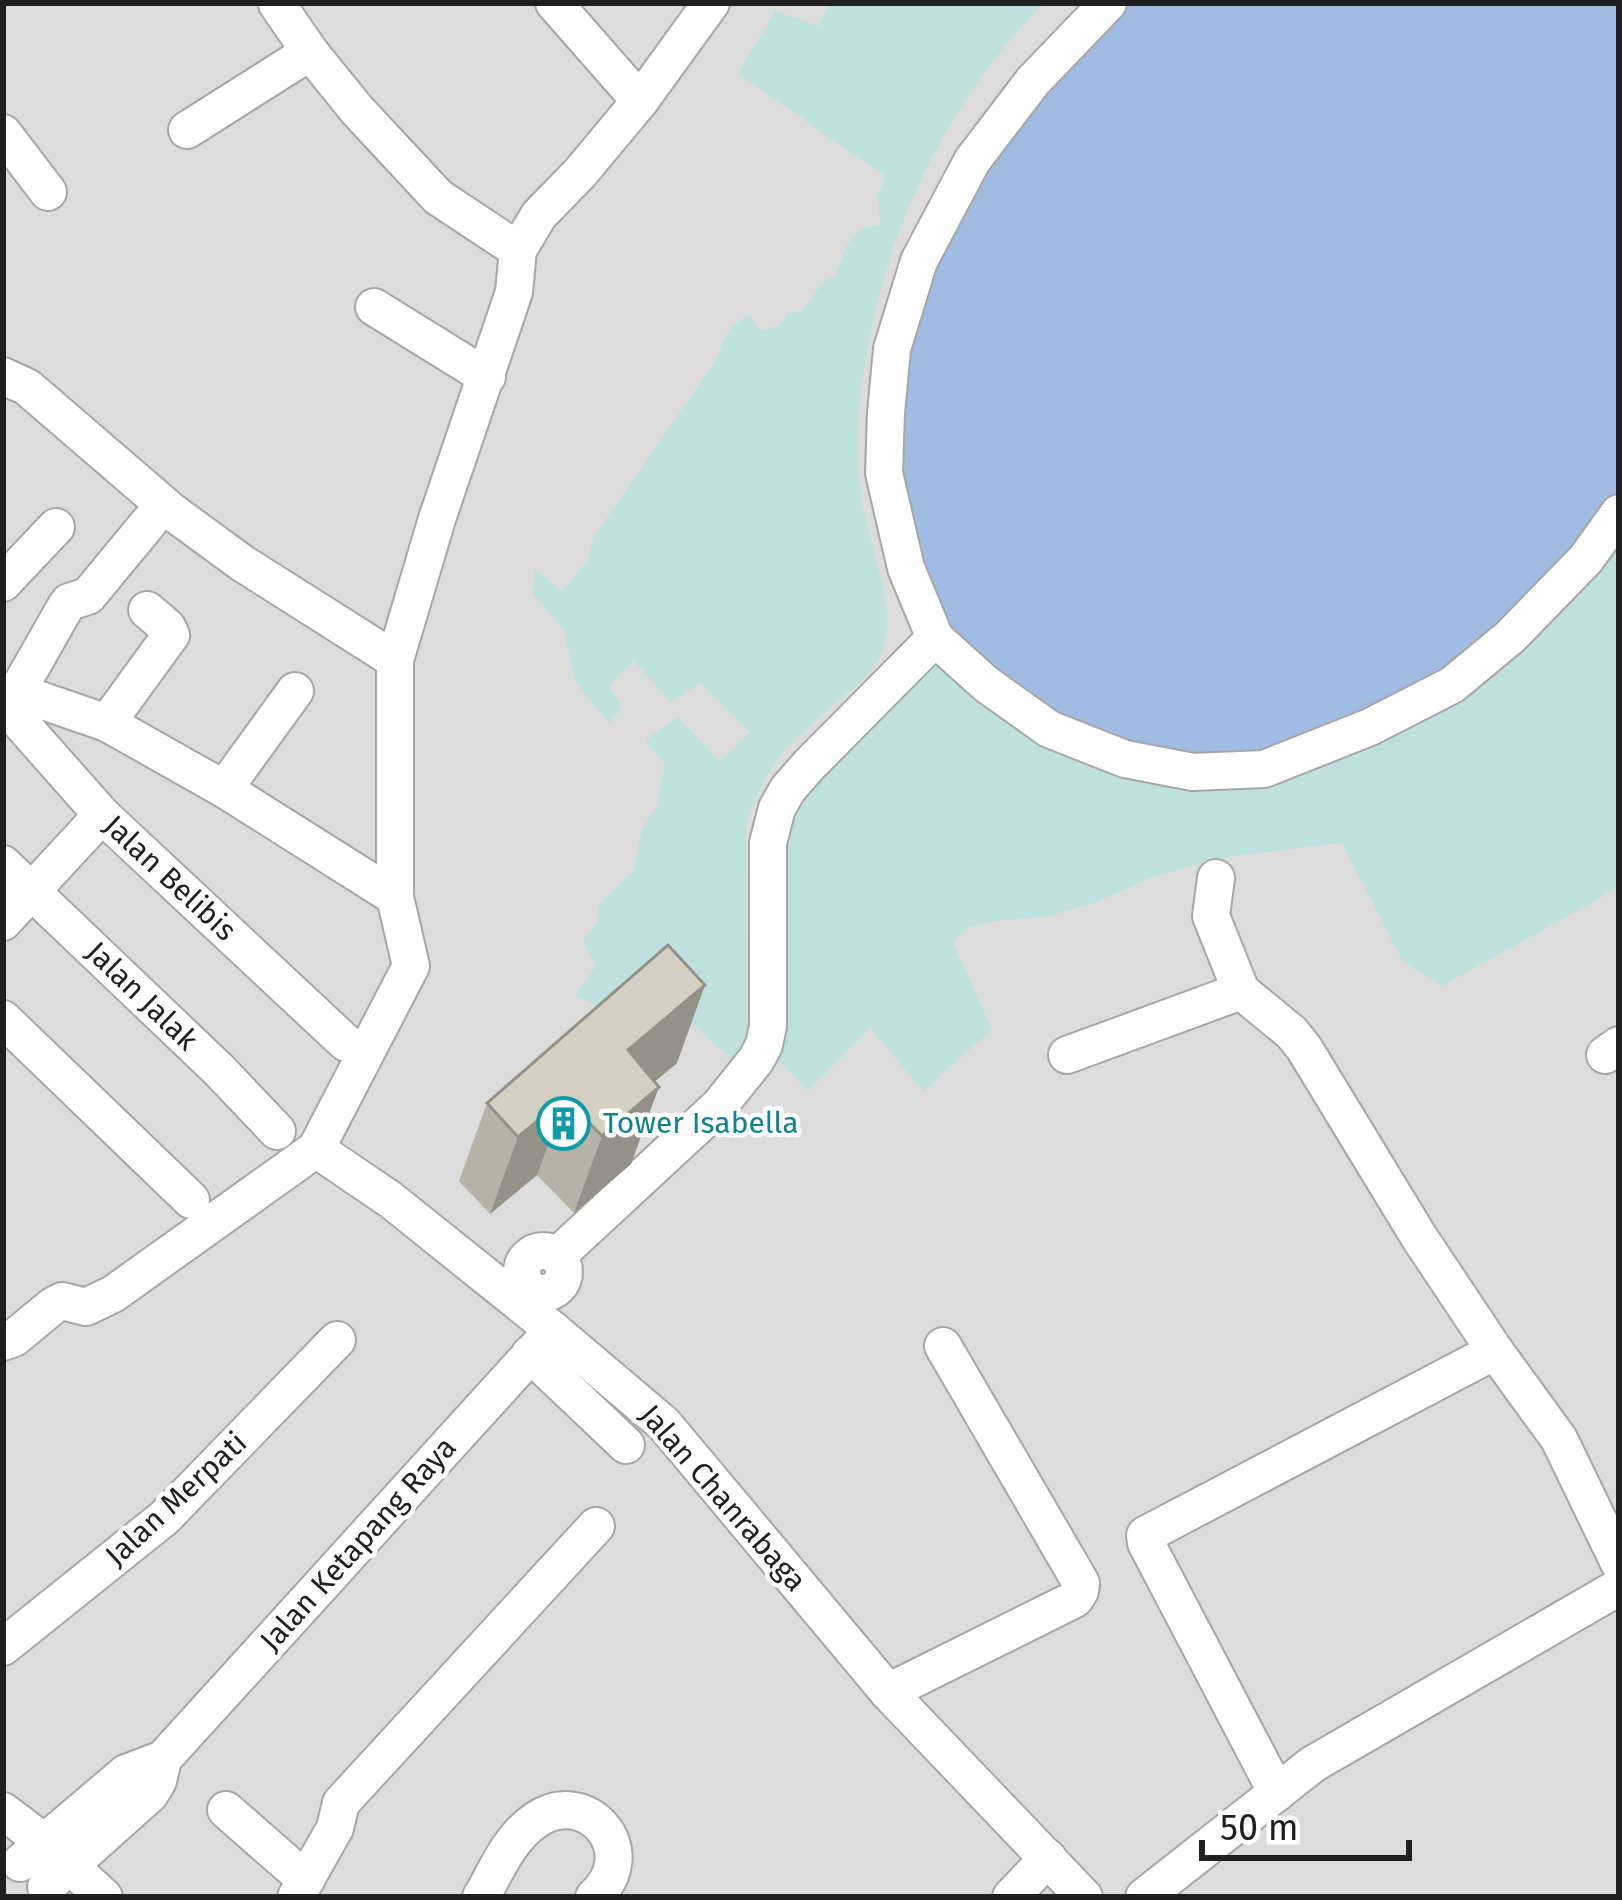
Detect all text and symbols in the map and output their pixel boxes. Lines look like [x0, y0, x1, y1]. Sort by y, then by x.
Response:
street label: Jalan Belibis [96, 808, 244, 948]
street label: Jalan Jalak [79, 934, 206, 1058]
building icon: Tower Isabella [536, 1095, 592, 1151]
place label: Tower Isabella [603, 1105, 799, 1141]
street label: Jalan Chanrabaga [632, 1397, 814, 1599]
street label: Jalan Merpati [98, 1424, 254, 1574]
street label: Jalan Ketapang Raya [252, 1430, 464, 1658]
scale bar [1202, 1786, 1409, 1860]
text: 50 m [1220, 1806, 1299, 1850]

